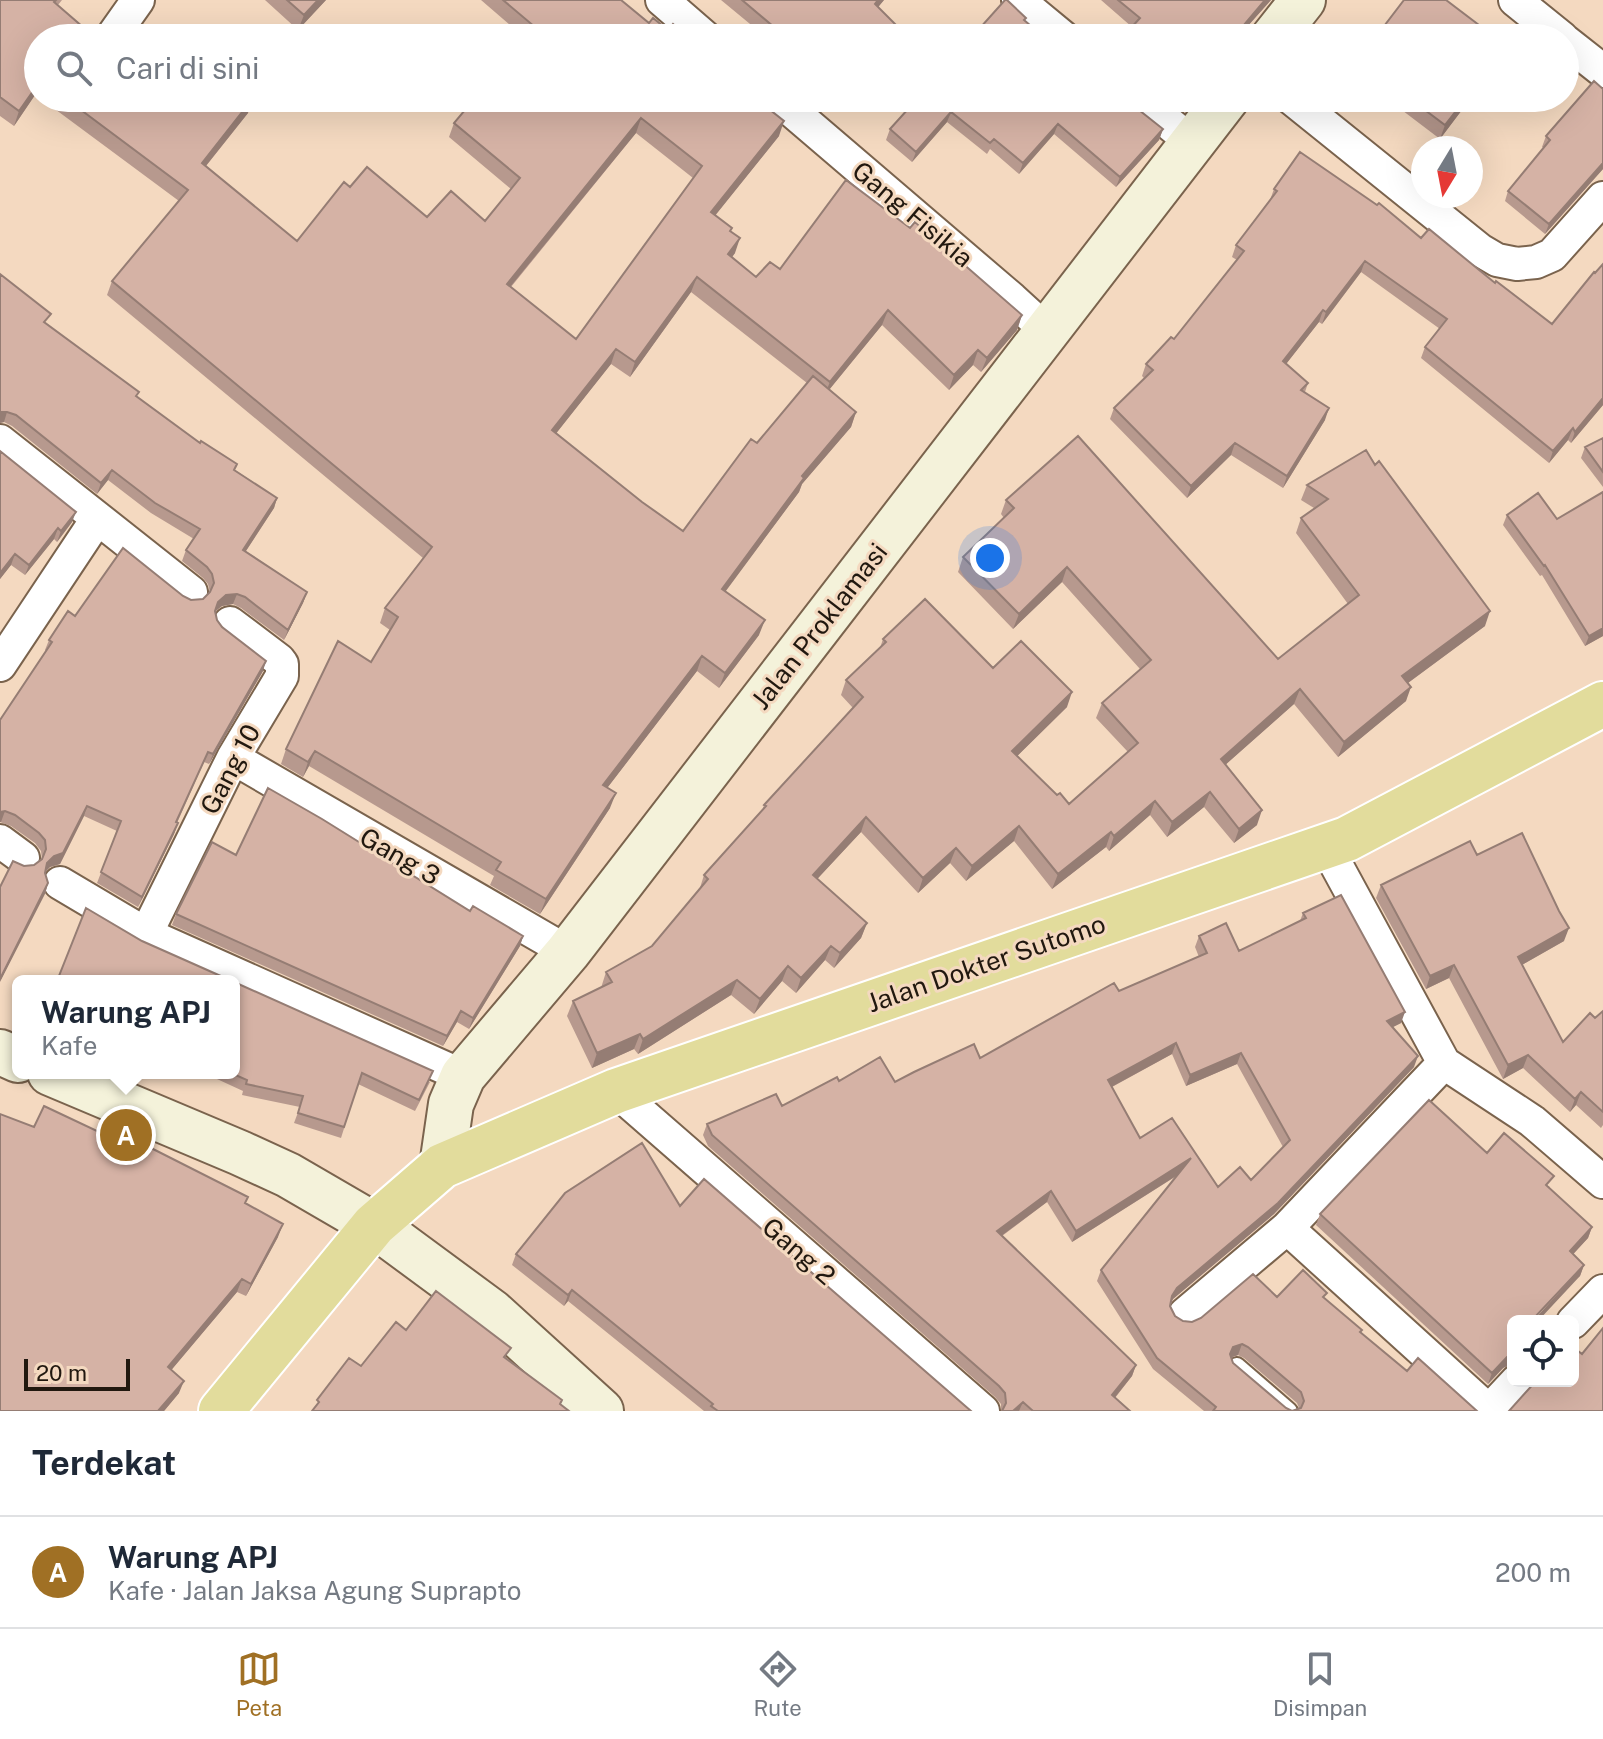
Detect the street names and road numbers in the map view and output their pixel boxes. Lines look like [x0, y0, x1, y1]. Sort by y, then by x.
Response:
street label: Gang Fisikia [846, 155, 980, 273]
street label: Jalan Proklamasi [745, 537, 893, 715]
street label: Gang 10 [193, 719, 267, 819]
street label: Gang 3 [354, 821, 446, 891]
street label: Jalan Dokter Sutomo [863, 908, 1109, 1018]
street label: Gang 2 [756, 1211, 842, 1291]

